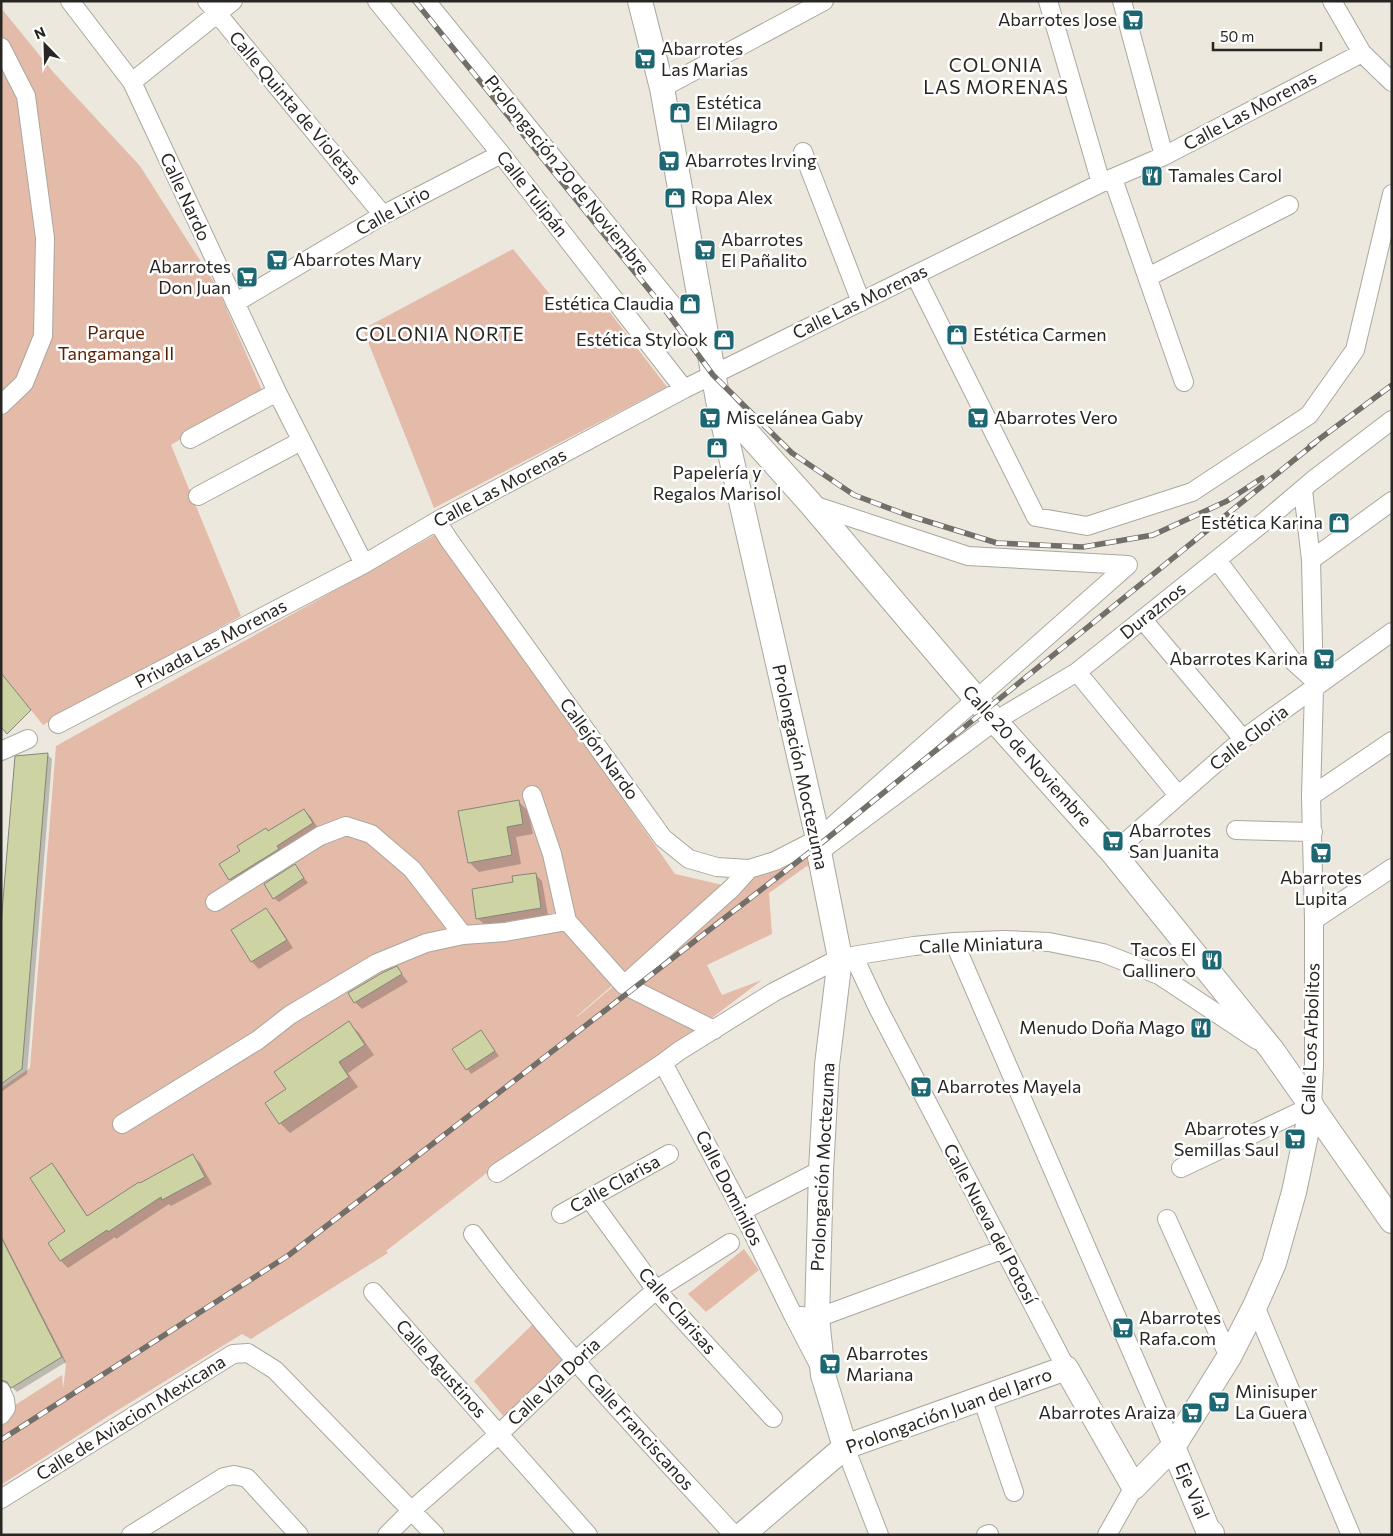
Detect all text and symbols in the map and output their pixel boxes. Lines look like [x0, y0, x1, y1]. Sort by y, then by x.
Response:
place label: Abarrotes Jose [998, 8, 1117, 30]
supermarket icon: Abarrotes Jose [1121, 8, 1145, 32]
north arrow [20, 20, 70, 70]
scale bar [1213, 20, 1320, 52]
text: N [32, 23, 48, 42]
street label: Calle Quinta de Violetas [225, 26, 366, 189]
text: 50 m [1220, 27, 1254, 45]
place label: Abarrotes Las Marias [661, 37, 748, 80]
supermarket icon: Abarrotes Las Marias [633, 47, 657, 71]
district label: COLONIA LAS MORENAS [923, 53, 1069, 98]
street label: Calle Las Morenas [1179, 66, 1320, 154]
street label: Prolongación 20 de Noviembre [480, 70, 655, 279]
place label: Estética El Milagro [696, 91, 778, 134]
shop icon: Estética El Milagro [668, 101, 692, 125]
street label: Calle Tulipán [492, 146, 573, 241]
street label: Calle Nardo [156, 149, 216, 244]
supermarket icon: Abarrotes Irving [657, 149, 681, 173]
place label: Abarrotes Irving [685, 149, 817, 171]
restaurant icon: Tamales Carol [1140, 164, 1164, 188]
place label: Tamales Carol [1168, 164, 1282, 186]
street label: Calle Lirio [352, 181, 433, 239]
shop icon: Ropa Alex [663, 186, 687, 210]
place label: Ropa Alex [691, 186, 773, 208]
place label: Abarrotes El Pañalito [721, 228, 807, 271]
supermarket icon: Abarrotes El Pañalito [693, 238, 717, 262]
supermarket icon: Abarrotes Mary [265, 248, 289, 272]
place label: Abarrotes Mary [293, 248, 422, 270]
place label: Abarrotes Don Juan [149, 255, 231, 298]
street label: Calle Las Morenas [788, 259, 931, 343]
supermarket icon: Abarrotes Don Juan [235, 265, 259, 289]
place label: Estética Claudia [544, 292, 674, 314]
shop icon: Estética Claudia [678, 292, 702, 316]
park label: Parque Tangamanga II [58, 321, 174, 364]
district label: COLONIA NORTE [355, 322, 525, 345]
shop icon: Estética Carmen [945, 323, 969, 347]
place label: Estética Carmen [973, 323, 1107, 345]
place label: Estética Stylook [576, 328, 708, 350]
shop icon: Estética Stylook [712, 328, 736, 352]
supermarket icon: Miscelánea Gaby [698, 406, 722, 430]
place label: Miscelánea Gaby [726, 406, 863, 428]
supermarket icon: Abarrotes Vero [966, 406, 990, 430]
place label: Abarrotes Vero [994, 406, 1118, 428]
shop icon: Papelería y Regalos Marisol [705, 436, 729, 460]
street label: Calle Las Morenas [429, 443, 570, 531]
place label: Papelería y Regalos Marisol [653, 461, 781, 504]
place label: Estética Karina [1201, 511, 1323, 533]
shop icon: Estética Karina [1327, 511, 1351, 535]
street label: Duraznos [1115, 577, 1190, 643]
street label: Privada Las Morenas [131, 594, 290, 692]
place label: Abarrotes Karina [1169, 647, 1308, 669]
supermarket icon: Abarrotes Karina [1312, 647, 1336, 671]
street label: Prolongación Moctezuma [768, 662, 834, 871]
street label: Calle 20 de Noviembre [959, 680, 1097, 830]
street label: Callejón Nardo [555, 693, 644, 804]
street label: Calle Gloria [1205, 700, 1292, 775]
place label: Abarrotes San Juanita [1129, 819, 1219, 862]
supermarket icon: Abarrotes San Juanita [1101, 829, 1125, 853]
supermarket icon: Abarrotes Lupita [1309, 841, 1333, 865]
place label: Abarrotes Lupita [1280, 866, 1362, 909]
street label: Calle Miniatura [919, 931, 1043, 957]
place label: Tacos El Gallinero [1122, 938, 1196, 981]
restaurant icon: Tacos El Gallinero [1200, 948, 1224, 972]
street label: Calle Los Arbolitos [1296, 962, 1324, 1116]
place label: Menudo Doña Mago [1019, 1016, 1185, 1038]
restaurant icon: Menudo Doña Mago [1189, 1016, 1213, 1040]
street label: Prolongación Moctezuma [806, 1062, 838, 1272]
supermarket icon: Abarrotes Mayela [909, 1075, 933, 1099]
place label: Abarrotes Mayela [937, 1075, 1081, 1097]
place label: Abarrotes y Semillas Saul [1174, 1117, 1279, 1160]
street label: Calle Dominilos [691, 1126, 768, 1249]
supermarket icon: Abarrotes y Semillas Saul [1283, 1127, 1307, 1151]
street label: Calle Nueva del Potosí [939, 1139, 1043, 1309]
street label: Calle Clarisa [566, 1149, 663, 1217]
street label: Calle Clarisas [634, 1262, 721, 1358]
place label: Abarrotes Rafa.com [1139, 1306, 1221, 1349]
street label: Calle Agustinos [392, 1315, 492, 1422]
supermarket icon: Abarrotes Rafa.com [1111, 1316, 1135, 1340]
street label: Calle Vía Doria [502, 1333, 604, 1430]
place label: Abarrotes Mariana [846, 1342, 928, 1385]
street label: Calle de Aviacion Mexicana [32, 1350, 229, 1485]
supermarket icon: Abarrotes Mariana [818, 1352, 842, 1376]
street label: Prolongación Juan del Jarro [843, 1363, 1055, 1458]
street label: Calle Franciscanos [582, 1368, 699, 1494]
place label: Minisuper La Guera [1235, 1380, 1317, 1423]
supermarket icon: Minisuper La Guera [1207, 1390, 1231, 1414]
place label: Abarrotes Araiza [1039, 1401, 1176, 1423]
supermarket icon: Abarrotes Araiza [1180, 1401, 1204, 1425]
street label: Eje Vial [1171, 1459, 1215, 1522]

